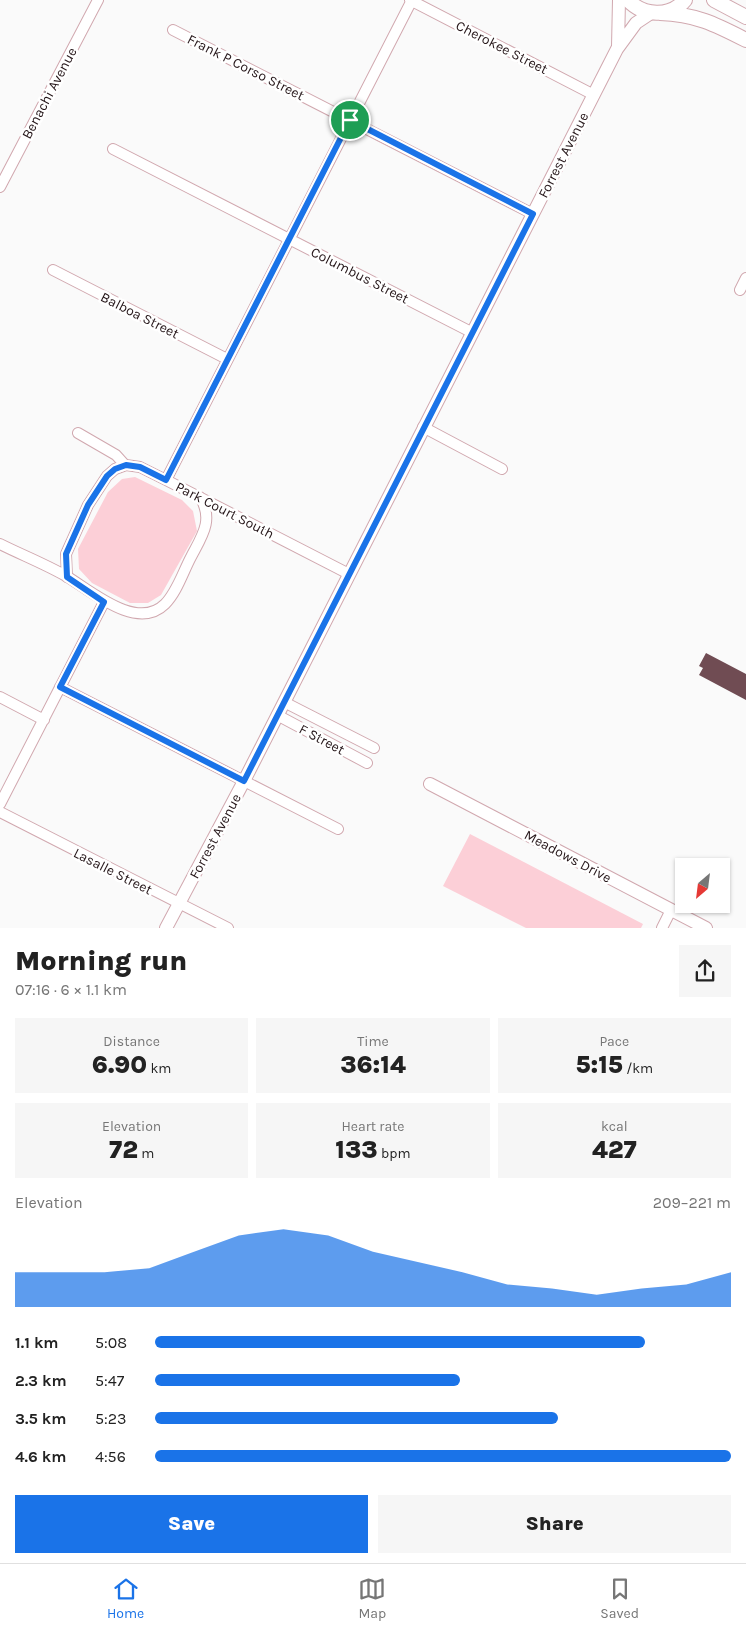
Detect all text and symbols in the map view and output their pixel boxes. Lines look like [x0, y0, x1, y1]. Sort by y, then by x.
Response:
street label: Cherokee Street [453, 17, 551, 78]
street label: Frank P Corso Street [184, 31, 307, 104]
street label: Benachi Avenue [18, 45, 81, 142]
pin [329, 99, 371, 141]
icon: arrive [336, 106, 364, 134]
street label: Forrest Avenue [535, 110, 592, 201]
street label: Columbus Street [308, 243, 412, 307]
street label: Balboa Street [98, 288, 182, 342]
street label: Park Court South [173, 478, 277, 543]
street label: F Street [296, 720, 347, 758]
street label: Forrest Avenue [186, 791, 245, 882]
street label: Meadows Drive [521, 826, 614, 887]
street label: Lasalle Street [71, 844, 155, 899]
north arrow [675, 858, 730, 912]
map controls [675, 858, 730, 913]
text: Morning run [15, 944, 187, 977]
button: share [679, 945, 731, 997]
text: 07:16 · 6 × 1.1 km [15, 980, 127, 999]
text: Distance [103, 1033, 160, 1050]
text: Time [357, 1033, 389, 1050]
text: Pace [599, 1033, 629, 1050]
text: 6.90 [92, 1050, 147, 1079]
text: 36:14 [340, 1050, 406, 1079]
text: 5:15 [575, 1050, 623, 1079]
text: km [147, 1060, 171, 1077]
text: /km [623, 1060, 653, 1077]
text: Elevation [102, 1118, 161, 1135]
text: Heart rate [341, 1118, 405, 1135]
text: kcal [601, 1118, 628, 1135]
text: 72 [109, 1135, 138, 1164]
text: 133 [335, 1135, 378, 1164]
text: 427 [592, 1135, 637, 1164]
text: m [138, 1145, 154, 1162]
text: bpm [378, 1145, 411, 1162]
text: Elevation [15, 1193, 83, 1212]
text: 209–221 m [653, 1193, 731, 1212]
text: 1.1 km [15, 1333, 59, 1352]
text: 5:08 [95, 1333, 127, 1352]
text: 2.3 km [15, 1371, 67, 1390]
text: 5:47 [95, 1371, 124, 1390]
text: 3.5 km [15, 1409, 66, 1428]
text: 5:23 [95, 1409, 126, 1428]
text: 4.6 km [15, 1447, 66, 1466]
text: 4:56 [95, 1447, 126, 1466]
button: Save [15, 1495, 368, 1553]
button: Share [378, 1495, 731, 1553]
tab: Home [107, 1575, 144, 1622]
tab: Map [358, 1575, 386, 1622]
tab: Saved [600, 1575, 639, 1622]

